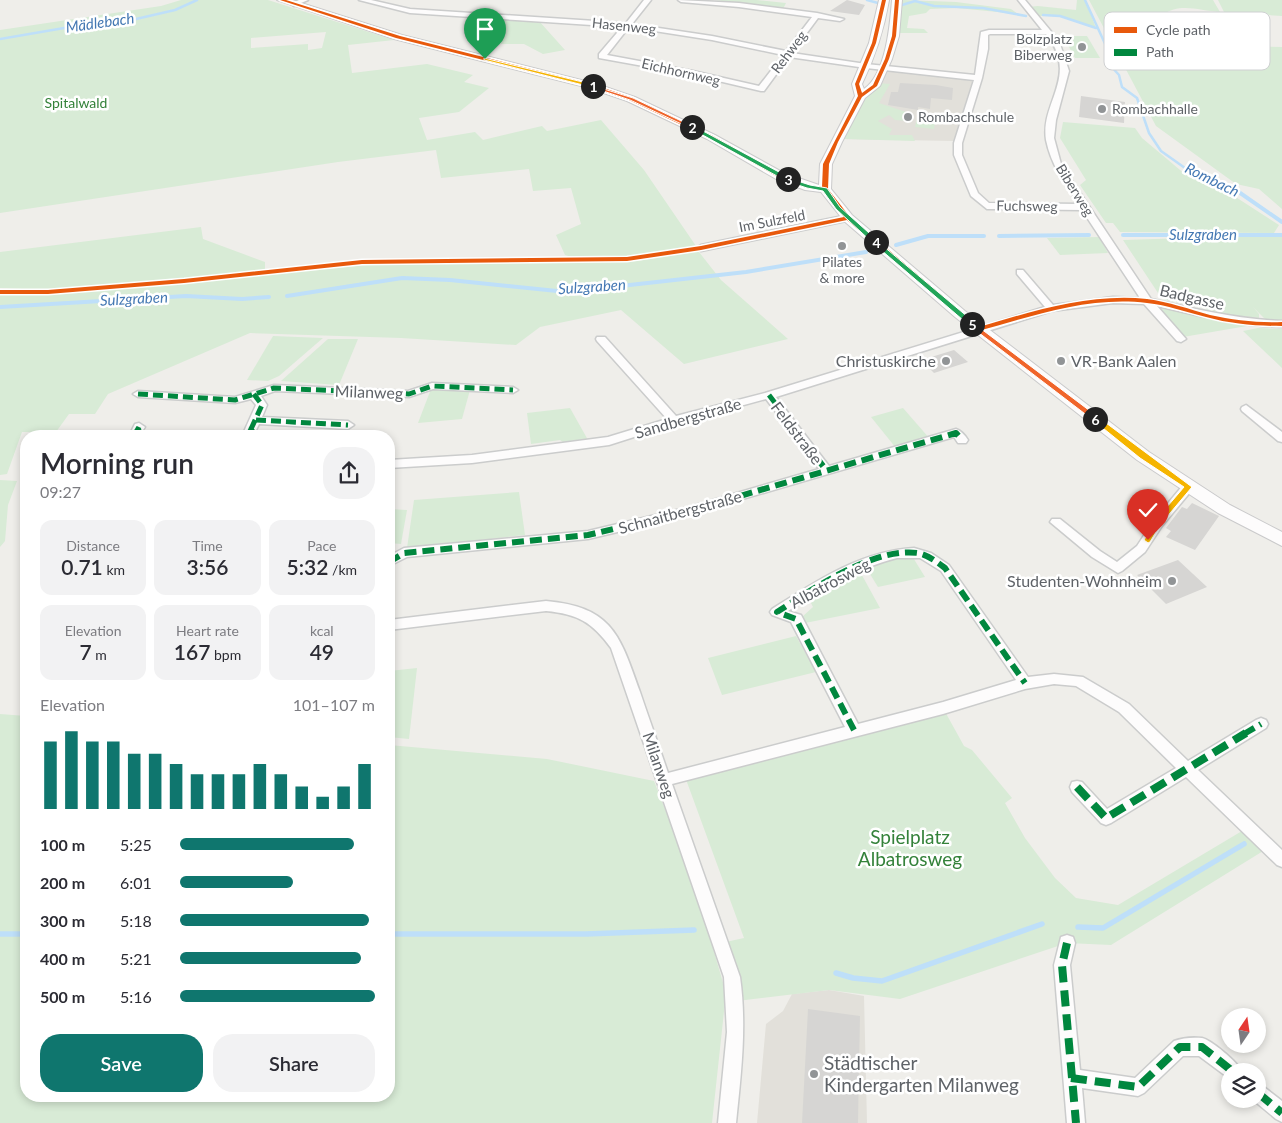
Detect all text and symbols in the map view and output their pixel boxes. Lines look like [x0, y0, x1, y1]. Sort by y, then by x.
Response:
water label: Mädlebach [64, 8, 135, 36]
pin [464, 8, 506, 59]
legend [1104, 12, 1270, 70]
street label: Hasenweg [591, 14, 657, 37]
icon: arrive [471, 15, 499, 43]
text: Cycle path [1146, 21, 1211, 38]
street label: Rehweg [767, 27, 810, 76]
place label: Bolzplatz Biberweg [1014, 30, 1072, 63]
marker: Bolzplatz Biberweg [1076, 41, 1088, 53]
text: Path [1146, 43, 1174, 60]
street label: Eichhornweg [640, 54, 722, 89]
pin: 1 [580, 74, 606, 98]
text: 1 [589, 78, 598, 95]
park label: Spitalwald [45, 94, 107, 111]
place label: Rombachhalle [1112, 100, 1198, 117]
marker: Rombachhalle [1096, 103, 1108, 115]
place label: Rombachschule [918, 108, 1014, 125]
marker: Rombachschule [902, 111, 914, 123]
pin: 2 [680, 114, 704, 140]
text: 2 [688, 119, 697, 136]
water label: Rombach [1182, 158, 1243, 200]
street label: Biberweg [1053, 161, 1098, 219]
pin: 3 [776, 166, 800, 192]
text: 3 [784, 171, 793, 188]
street label: Fuchsweg [996, 196, 1058, 215]
street label: Im Sulzfeld [737, 206, 806, 235]
water label: Sulzgraben [1169, 225, 1237, 243]
pin: 4 [864, 230, 888, 254]
text: 4 [872, 234, 881, 251]
marker: Pilates & more [836, 240, 848, 252]
place label: Pilates & more [819, 253, 865, 286]
water label: Sulzgraben [557, 275, 626, 297]
street label: Badgasse [1158, 280, 1226, 313]
water label: Sulzgraben [100, 287, 168, 309]
pin: 5 [960, 312, 984, 336]
text: 5 [968, 316, 977, 333]
place label: Christuskirche [836, 351, 936, 370]
place label: VR-Bank Aalen [1071, 351, 1177, 370]
marker: Christuskirche [940, 355, 952, 367]
marker: VR-Bank Aalen [1055, 355, 1067, 367]
street label: Milanweg [334, 381, 404, 402]
street label: Sandbergstraße [632, 393, 743, 442]
street label: Feldstraße [768, 398, 827, 468]
pin: 6 [1082, 406, 1108, 432]
text: 6 [1091, 411, 1100, 428]
text: Morning run [40, 446, 194, 480]
button: share [323, 447, 375, 499]
text: 09:27 [40, 482, 81, 501]
street label: Schnaitbergstraße [616, 486, 744, 537]
pin [1127, 489, 1169, 540]
icon: check [1134, 496, 1162, 524]
text: Distance [66, 537, 120, 554]
text: Time [192, 537, 223, 554]
text: Pace [307, 537, 336, 554]
text: 0.71 [61, 554, 103, 579]
text: 3:56 [187, 554, 228, 579]
text: 5:32 [287, 554, 328, 579]
street label: Albatrosweg [787, 554, 873, 612]
text: km [103, 561, 125, 578]
text: /km [328, 561, 357, 578]
place label: Studenten-Wohnheim [1007, 571, 1162, 590]
marker: Studenten-Wohnheim [1166, 575, 1178, 587]
text: Elevation [65, 622, 122, 639]
text: Heart rate [176, 622, 239, 639]
text: kcal [310, 622, 334, 639]
text: 7 [80, 639, 92, 664]
text: 167 [174, 639, 210, 664]
text: 49 [310, 639, 334, 664]
text: m [92, 646, 107, 663]
text: bpm [210, 646, 241, 663]
text: Elevation [40, 695, 105, 714]
text: 101–107 m [293, 695, 375, 714]
street label: Milanweg [639, 729, 680, 800]
park label: Spielplatz Albatrosweg [858, 825, 962, 870]
text: 100 m [40, 835, 85, 854]
text: 5:25 [120, 835, 152, 854]
text: 200 m [40, 873, 85, 892]
text: 6:01 [120, 873, 152, 892]
text: 300 m [40, 911, 85, 930]
text: 5:18 [120, 911, 152, 930]
text: 400 m [40, 949, 85, 968]
text: 5:21 [120, 949, 152, 968]
text: 500 m [40, 987, 85, 1006]
text: 5:16 [120, 987, 152, 1006]
north arrow [1221, 1008, 1266, 1052]
map controls [1221, 1008, 1266, 1108]
button: Save [40, 1034, 203, 1092]
button: Share [213, 1034, 375, 1092]
place label: Städtischer Kindergarten Milanweg [824, 1051, 1019, 1096]
button: layers [1221, 1063, 1266, 1108]
marker: Städtischer Kindergarten Milanweg [808, 1068, 820, 1080]

